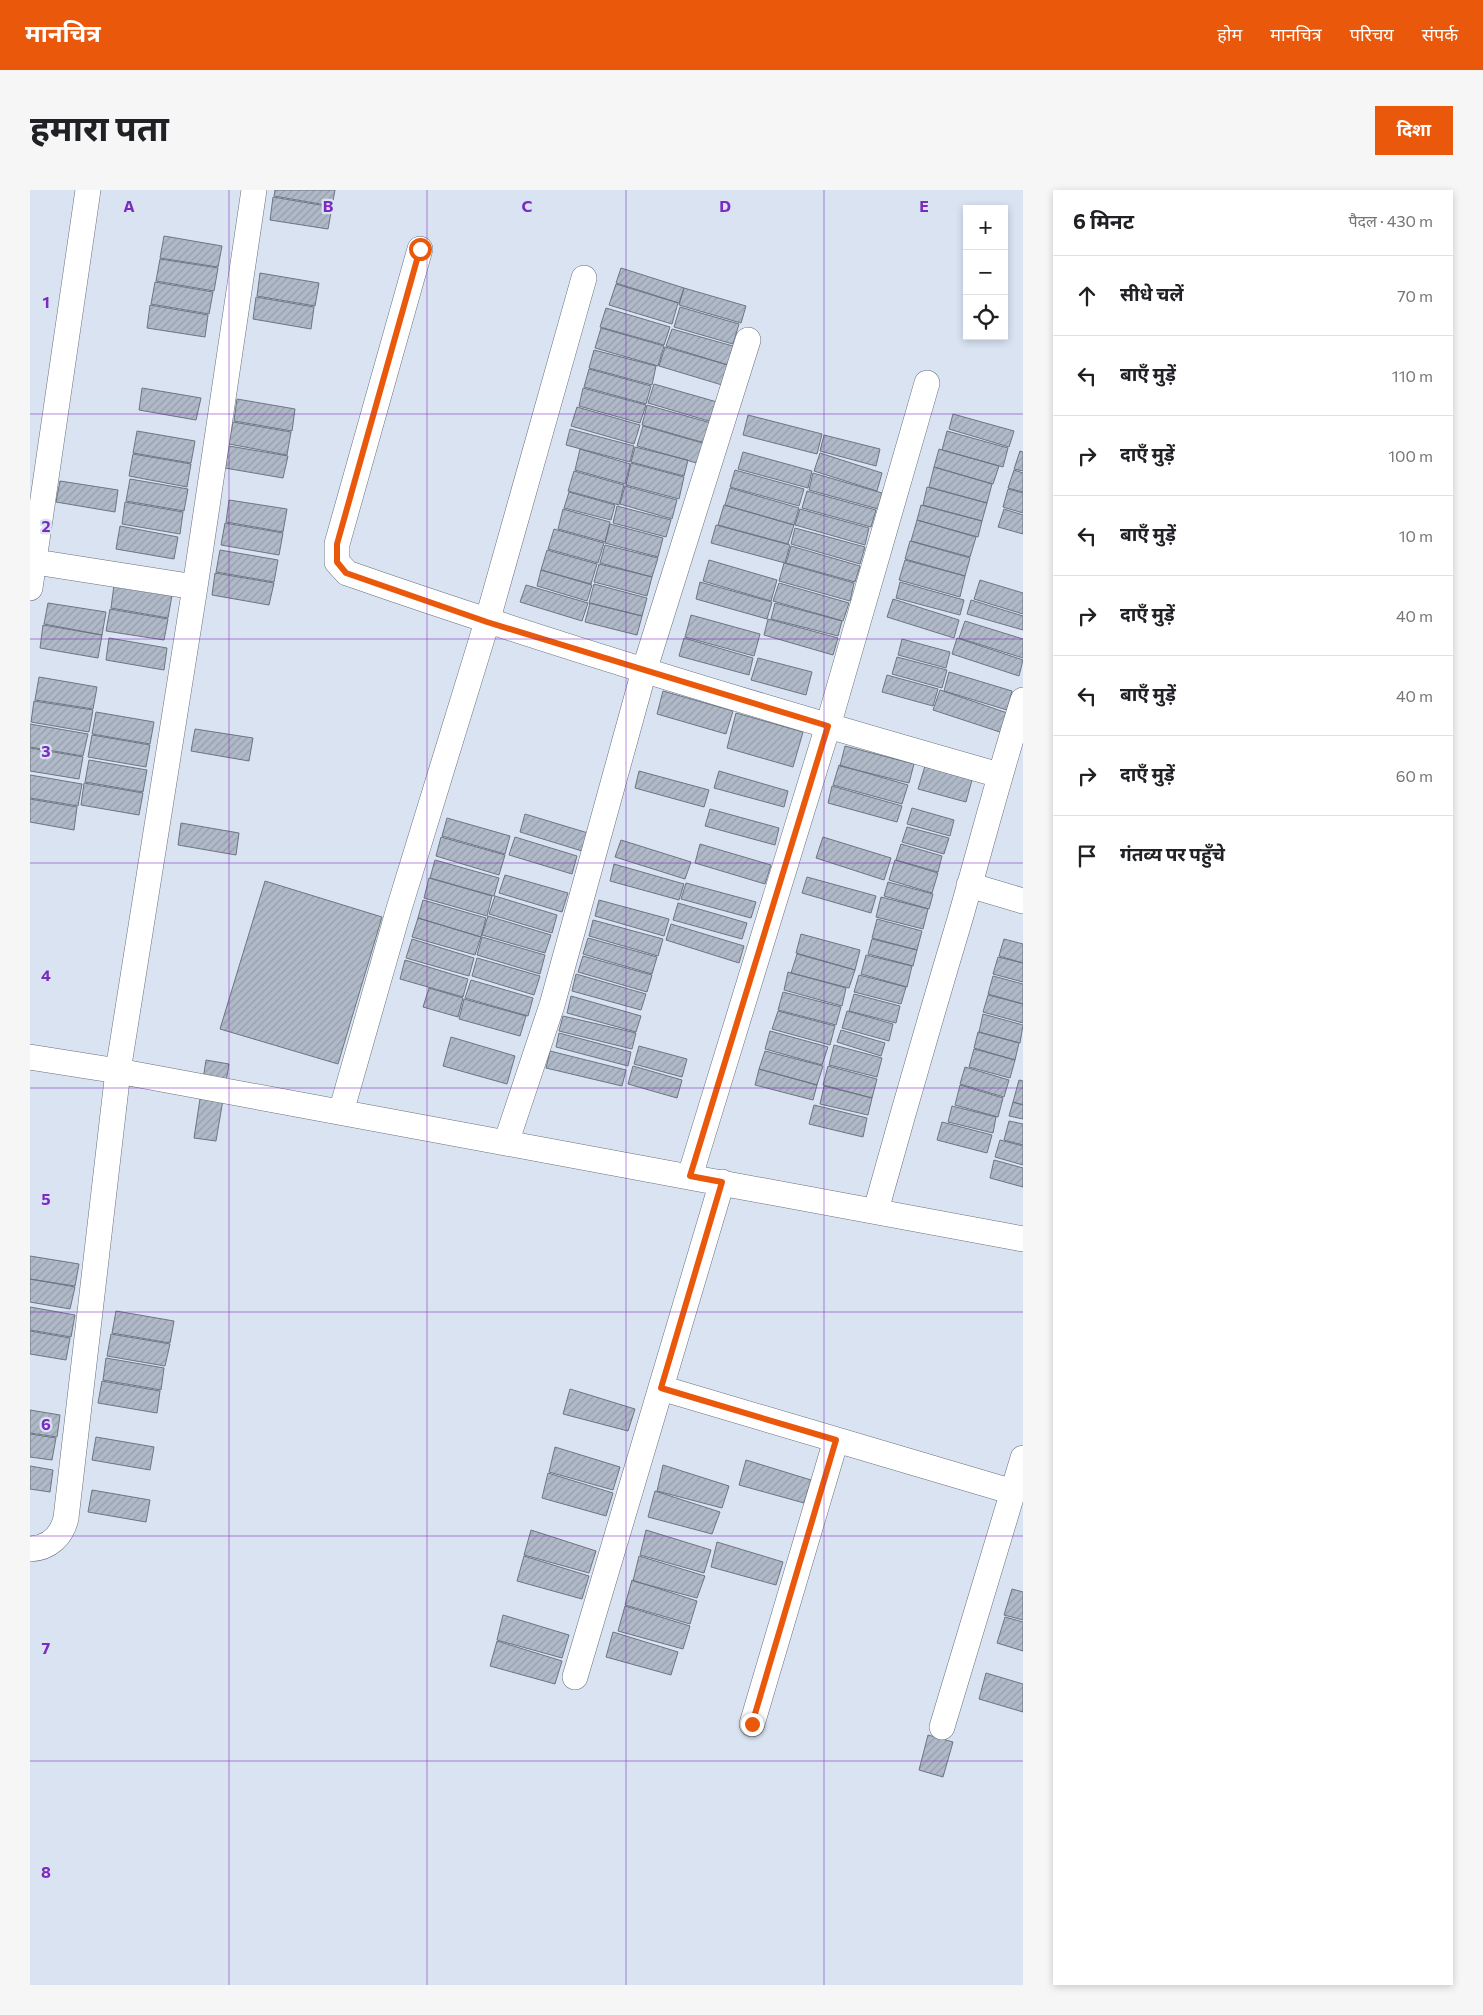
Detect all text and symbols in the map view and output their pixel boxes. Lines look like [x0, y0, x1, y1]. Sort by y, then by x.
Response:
text: मानचित्र [25, 18, 101, 47]
text: होम [1217, 23, 1242, 45]
text: मानचित्र [1270, 23, 1322, 45]
text: परिचय [1350, 23, 1394, 45]
text: संपर्क [1422, 23, 1458, 45]
text: हमारा पता [30, 105, 169, 148]
button: दिशा [1375, 106, 1453, 155]
text: A [123, 196, 135, 215]
text: B [323, 196, 334, 215]
text: C [522, 196, 533, 215]
text: D [719, 196, 731, 215]
text: E [919, 196, 929, 215]
map controls [963, 205, 1008, 340]
button: + [963, 205, 1008, 250]
text: 6 मिनट [1073, 208, 1134, 233]
text: पैदल · 430 m [1348, 211, 1433, 230]
route start [409, 238, 432, 261]
button: − [963, 250, 1008, 295]
icon: ahead [1073, 282, 1101, 310]
text: सीधे चलें [1120, 282, 1184, 305]
text: 70 m [1397, 286, 1433, 305]
text: 1 [42, 292, 50, 311]
button: locate [963, 295, 1008, 340]
icon: left [1073, 362, 1101, 390]
text: बाएँ मुड़ें [1120, 362, 1176, 385]
text: 110 m [1392, 366, 1433, 385]
icon: right [1073, 442, 1101, 470]
text: दाएँ मुड़ें [1120, 442, 1175, 465]
text: 100 m [1388, 446, 1433, 465]
text: 2 [41, 516, 51, 535]
icon: left [1073, 522, 1101, 550]
text: बाएँ मुड़ें [1120, 522, 1176, 545]
text: 10 m [1399, 526, 1433, 545]
icon: right [1073, 602, 1101, 630]
text: दाएँ मुड़ें [1120, 602, 1175, 625]
text: 40 m [1396, 606, 1433, 625]
icon: left [1073, 682, 1101, 710]
text: बाएँ मुड़ें [1120, 682, 1176, 705]
text: 40 m [1396, 686, 1433, 705]
text: 3 [41, 741, 51, 760]
icon: right [1073, 762, 1101, 790]
text: दाएँ मुड़ें [1120, 762, 1175, 785]
text: 60 m [1396, 766, 1433, 785]
icon: arrive [1073, 842, 1101, 870]
text: गंतव्य पर पहुँचे [1120, 842, 1225, 865]
text: 4 [41, 965, 51, 984]
text: 5 [41, 1189, 51, 1208]
text: 6 [41, 1414, 51, 1433]
text: 7 [42, 1638, 51, 1657]
route end [741, 1713, 764, 1736]
text: 8 [41, 1862, 51, 1881]

